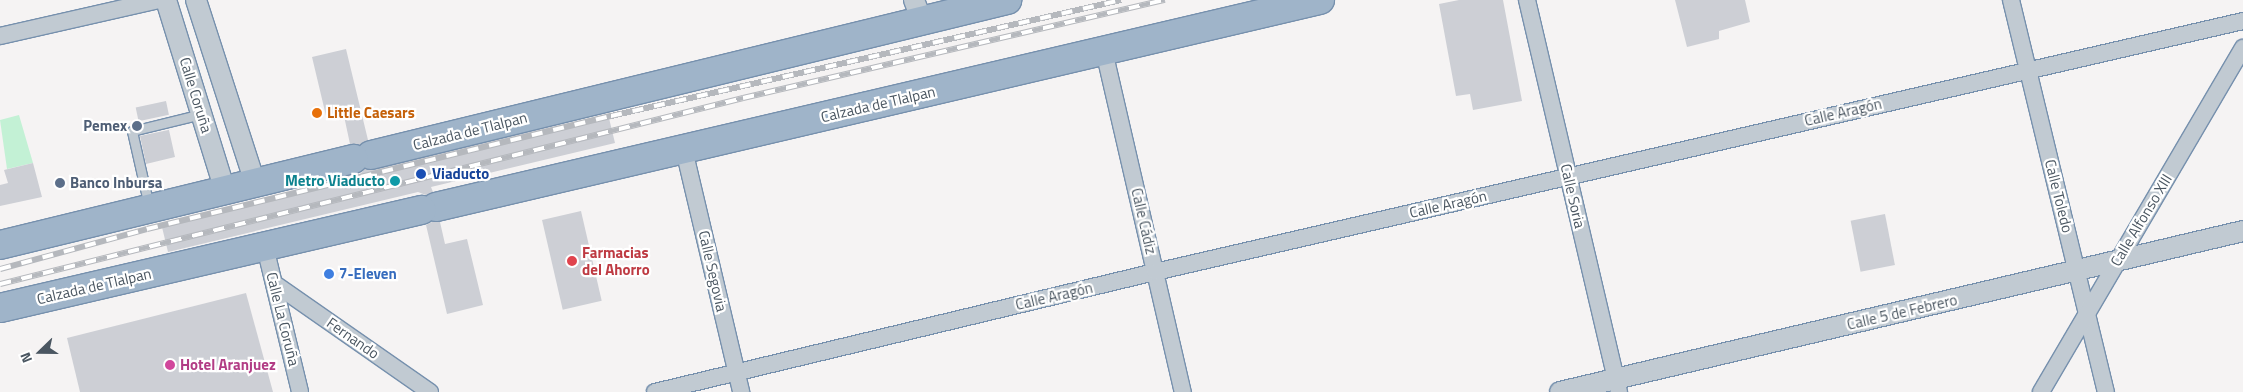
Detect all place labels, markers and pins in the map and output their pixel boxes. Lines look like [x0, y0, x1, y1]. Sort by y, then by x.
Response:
place label: Little Caesars [327, 104, 415, 122]
marker: Little Caesars [311, 107, 323, 119]
place label: Pemex [83, 117, 127, 135]
marker: Pemex [131, 120, 143, 132]
place label: Viaducto [432, 165, 489, 183]
marker: Viaducto [414, 167, 428, 181]
place label: Metro Viaducto [285, 172, 385, 190]
place label: Banco Inbursa [70, 174, 162, 192]
marker: Metro Viaducto [389, 175, 401, 187]
marker: Banco Inbursa [54, 177, 66, 189]
place label: Farmacias del Ahorro [582, 243, 650, 278]
marker: Farmacias del Ahorro [566, 255, 578, 267]
place label: 7-Eleven [339, 265, 397, 283]
marker: 7-Eleven [323, 268, 335, 280]
place label: Hotel Aranjuez [180, 356, 276, 374]
marker: Hotel Aranjuez [164, 359, 176, 371]

